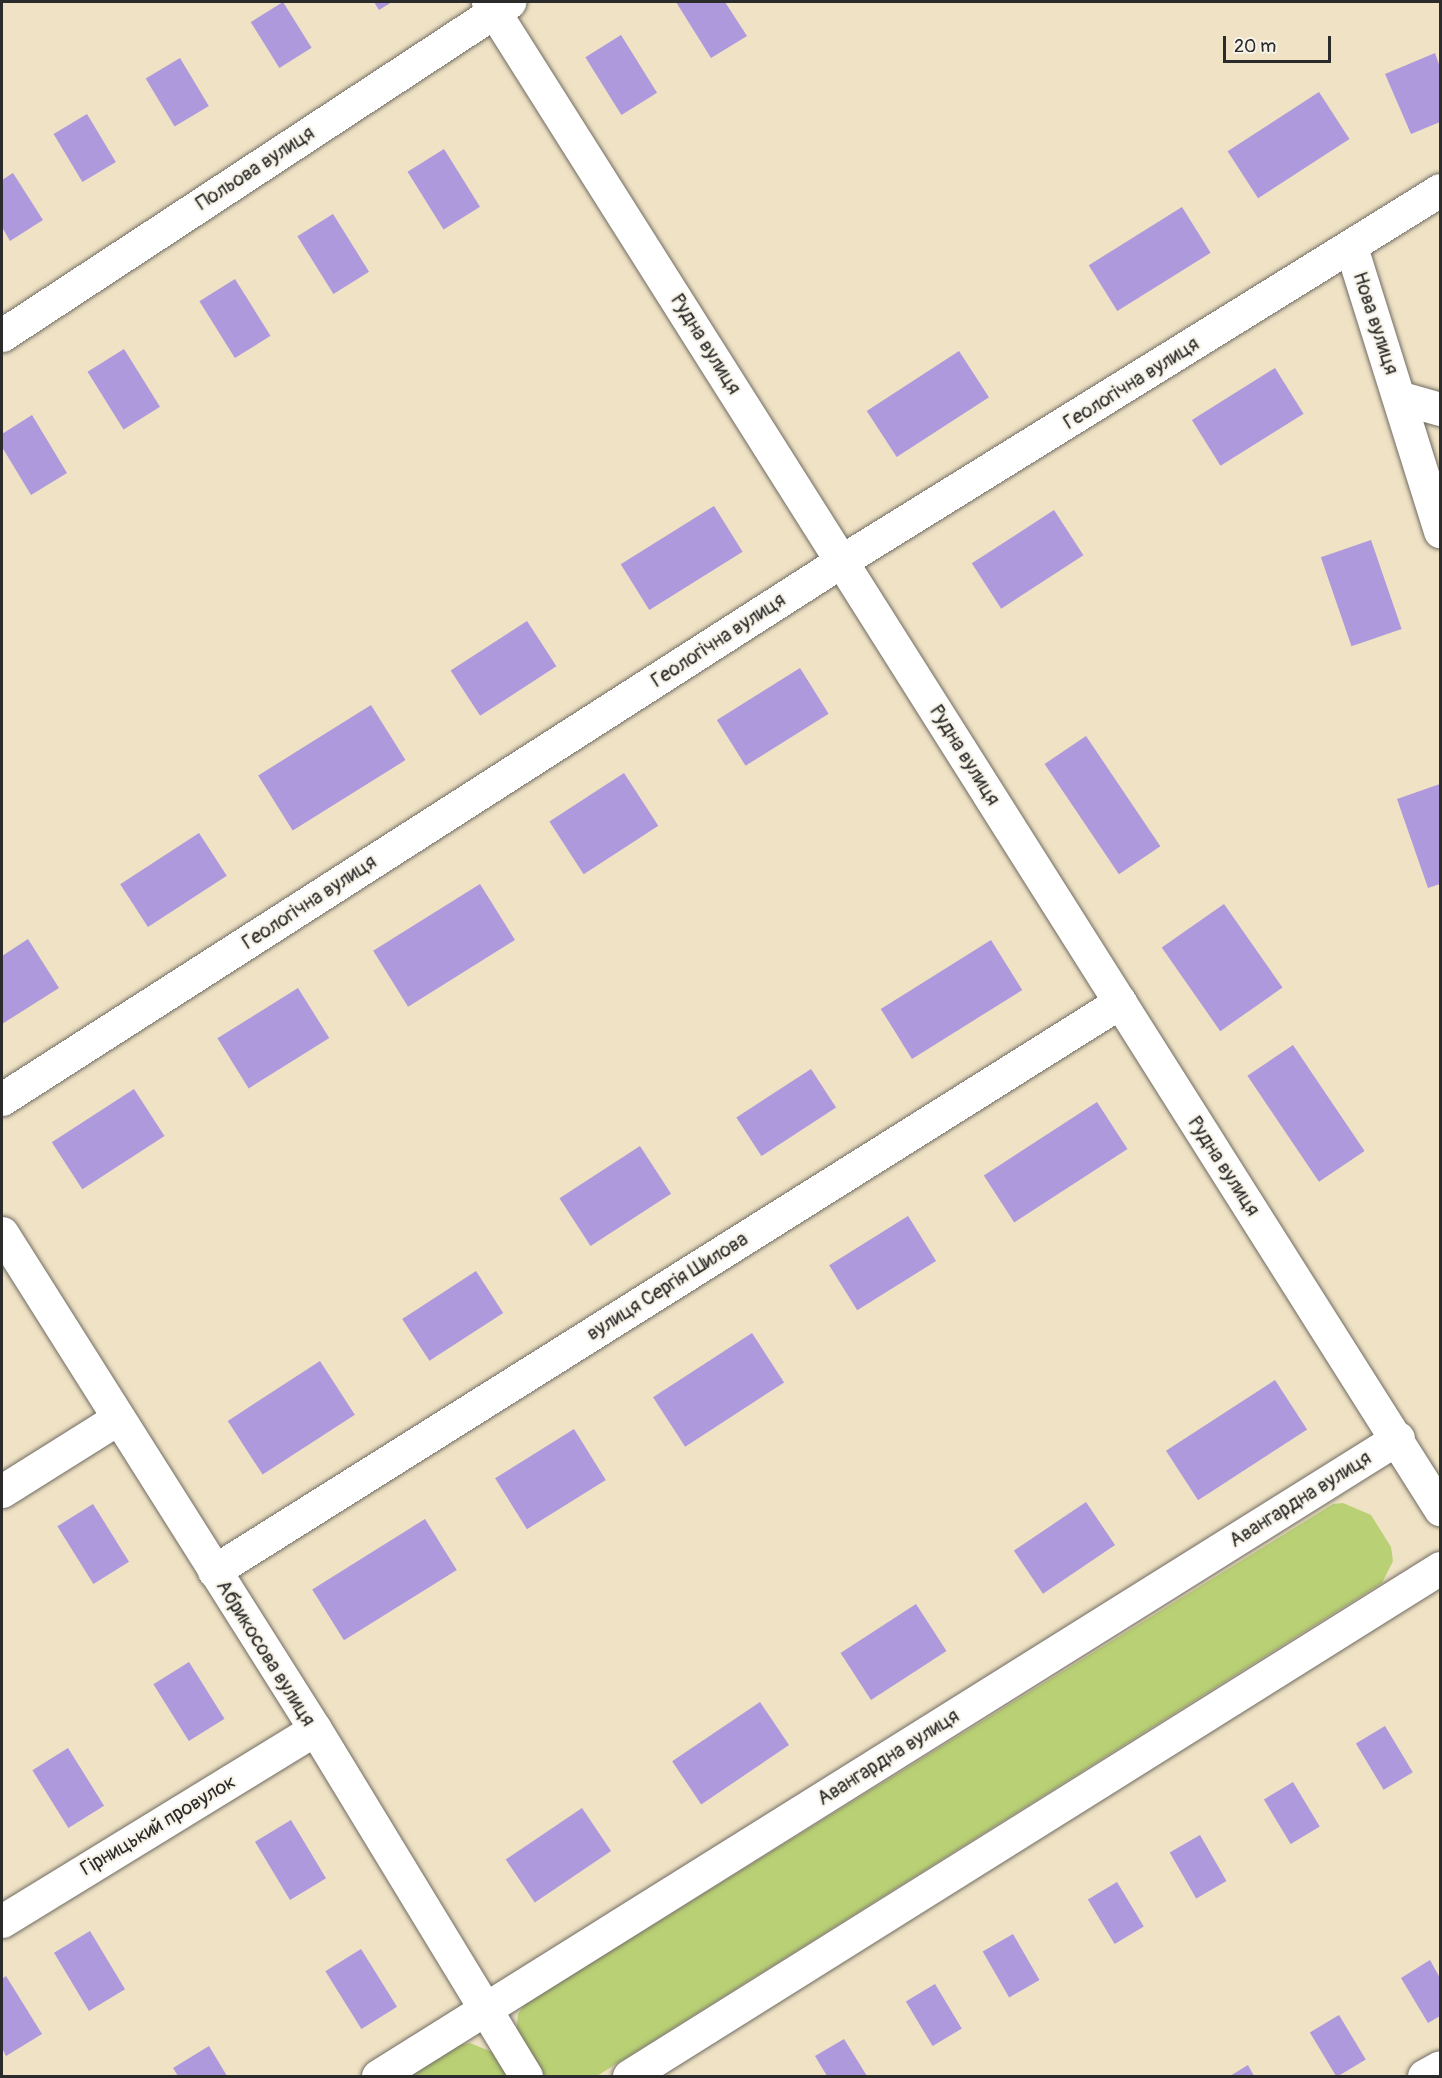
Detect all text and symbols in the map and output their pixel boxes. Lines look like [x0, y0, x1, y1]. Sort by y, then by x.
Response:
scale bar [1226, 24, 1334, 62]
text: 20 m [1234, 35, 1276, 58]
street label: Польова вулиця [191, 121, 319, 215]
street label: Нова вулиця [1348, 269, 1404, 377]
street label: Рудна вулиця [666, 289, 746, 399]
street label: Геологічна вулиця [1059, 332, 1203, 434]
street label: Геологічна вулиця [646, 588, 790, 692]
street label: Рудна вулиця [925, 700, 1005, 810]
street label: Геологічна вулиця [237, 850, 381, 954]
street label: Рудна вулиця [1183, 1112, 1265, 1220]
street label: вулиця Сергія Шилова [582, 1227, 752, 1345]
street label: Авангардна вулиця [1225, 1446, 1375, 1552]
street label: Абрикосова вулиця [211, 1575, 321, 1731]
street label: Авангардна вулиця [813, 1704, 963, 1810]
street label: Гірницький провулок [76, 1769, 240, 1881]

